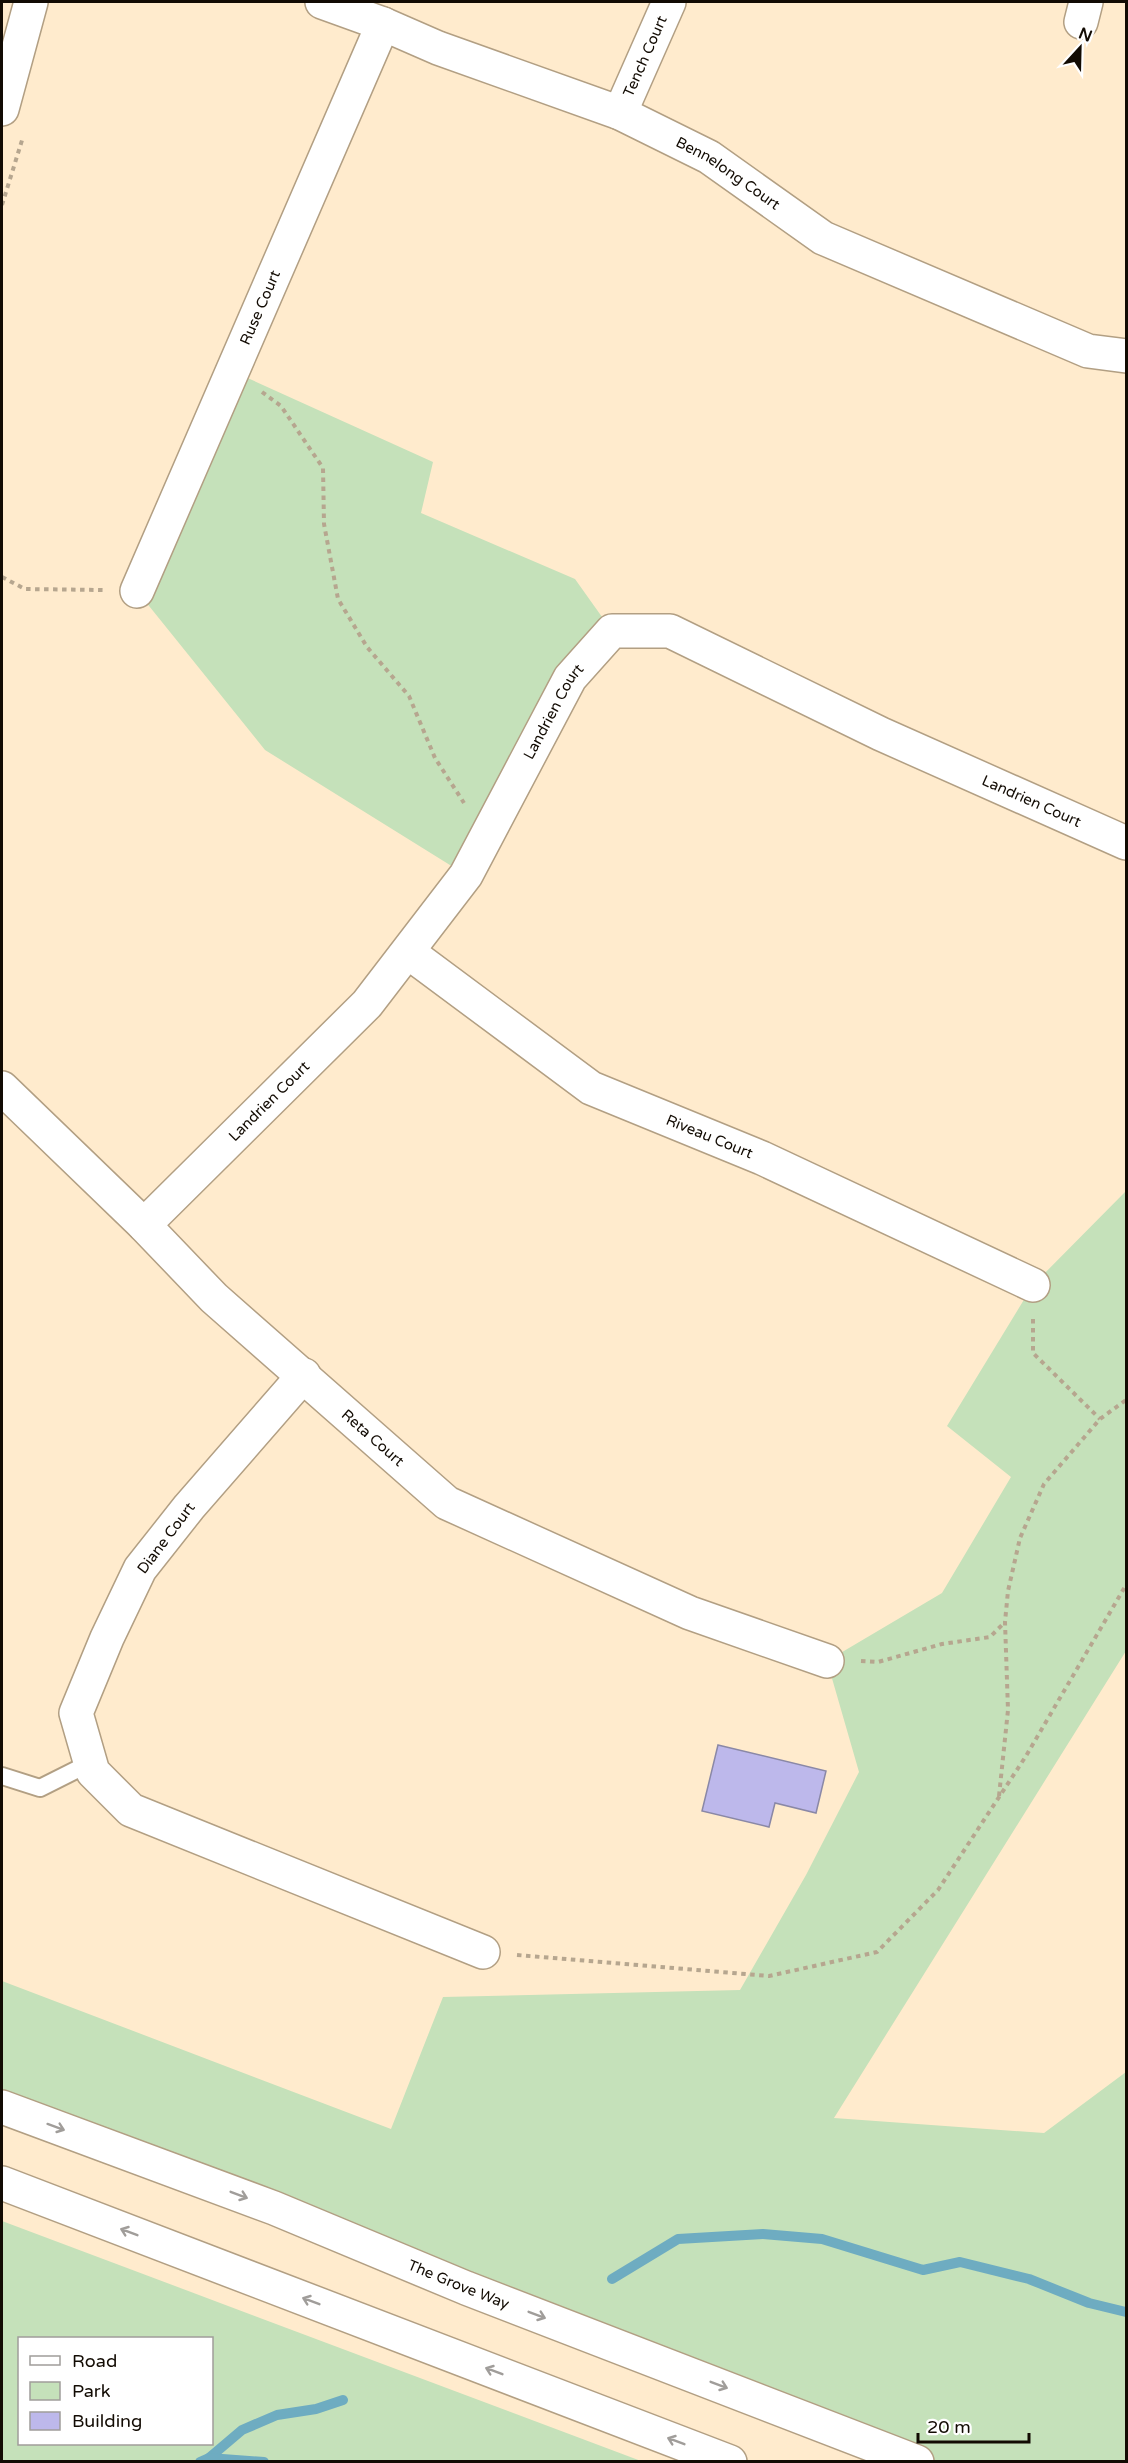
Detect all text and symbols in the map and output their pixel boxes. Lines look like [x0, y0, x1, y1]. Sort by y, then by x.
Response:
street label: Tench Court [619, 13, 671, 100]
north arrow [1050, 18, 1110, 78]
text: N [1076, 23, 1095, 47]
street label: Bennelong Court [673, 133, 784, 214]
street label: Ruse Court [236, 267, 284, 348]
street label: Landrien Court [520, 660, 588, 762]
street label: Landrien Court [979, 771, 1084, 831]
street label: Landrien Court [225, 1057, 313, 1145]
street label: Riveau Court [663, 1111, 756, 1162]
street label: Reta Court [338, 1405, 408, 1470]
street label: Diane Court [133, 1499, 199, 1577]
one-way arrow [47, 2122, 65, 2133]
one-way arrow [229, 2190, 248, 2201]
one-way arrow [120, 2225, 139, 2236]
street label: The Grove Way [405, 2256, 512, 2313]
one-way arrow [303, 2295, 321, 2306]
one-way arrow [527, 2311, 545, 2322]
legend [18, 2337, 213, 2445]
text: Road [72, 2350, 117, 2372]
one-way arrow [485, 2365, 503, 2376]
text: Park [72, 2380, 111, 2402]
one-way arrow [709, 2381, 728, 2392]
scale bar [918, 2406, 1029, 2444]
text: Building [72, 2410, 142, 2432]
text: 20 m [927, 2416, 971, 2438]
one-way arrow [667, 2434, 686, 2445]

